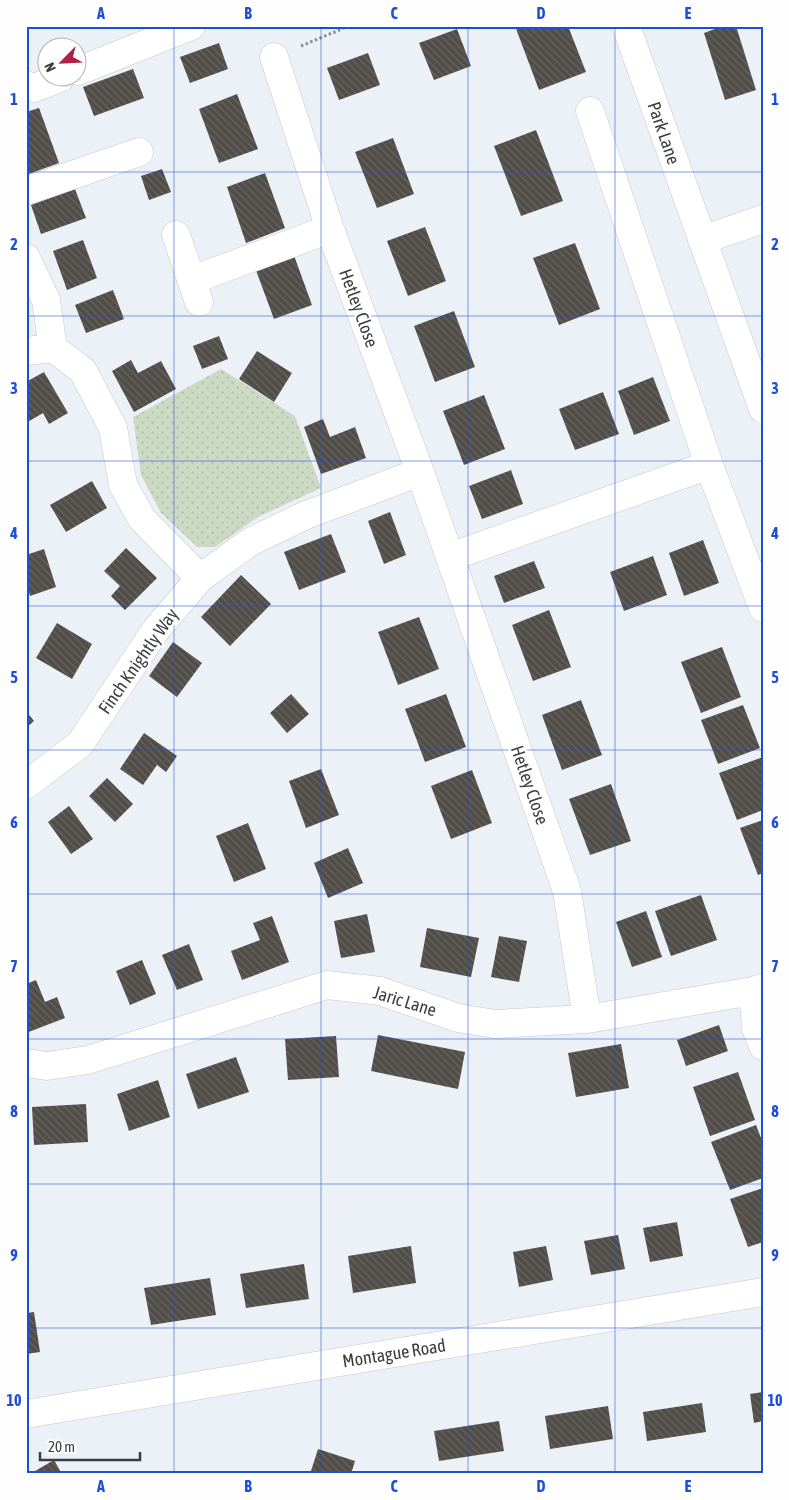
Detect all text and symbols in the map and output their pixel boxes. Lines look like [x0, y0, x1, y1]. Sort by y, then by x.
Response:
text: A [96, 4, 105, 22]
text: B [244, 4, 252, 22]
text: C [390, 4, 398, 22]
text: D [537, 4, 546, 22]
text: E [685, 4, 692, 22]
north arrow [38, 38, 88, 88]
text: N [41, 60, 59, 74]
text: 1 [10, 90, 18, 108]
text: 1 [771, 90, 779, 108]
street label: Park Lane [644, 99, 684, 167]
text: 2 [10, 235, 18, 253]
text: 2 [771, 235, 779, 253]
street label: Hetley Close [335, 266, 383, 350]
text: 3 [10, 379, 18, 397]
text: 3 [771, 379, 779, 397]
text: 4 [9, 524, 18, 542]
text: 4 [770, 524, 779, 542]
street label: Finch Knightly Way [94, 604, 182, 718]
text: 5 [10, 668, 18, 686]
text: 5 [771, 668, 779, 686]
street label: Hetley Close [507, 743, 553, 827]
text: 6 [10, 813, 18, 831]
text: 6 [771, 813, 779, 831]
text: 7 [10, 957, 18, 975]
text: 7 [771, 957, 779, 975]
street label: Jaric Lane [371, 981, 439, 1021]
text: 8 [10, 1102, 18, 1120]
text: 8 [771, 1102, 779, 1120]
text: 9 [10, 1246, 18, 1264]
text: 9 [771, 1246, 779, 1264]
street label: Montague Road [341, 1334, 447, 1372]
text: 10 [6, 1391, 22, 1409]
text: 10 [767, 1391, 783, 1409]
scale bar [40, 1430, 140, 1462]
text: 20 m [48, 1438, 75, 1455]
text: A [96, 1477, 105, 1495]
text: B [244, 1477, 252, 1495]
text: C [390, 1477, 398, 1495]
text: D [537, 1477, 546, 1495]
text: E [685, 1477, 692, 1495]

